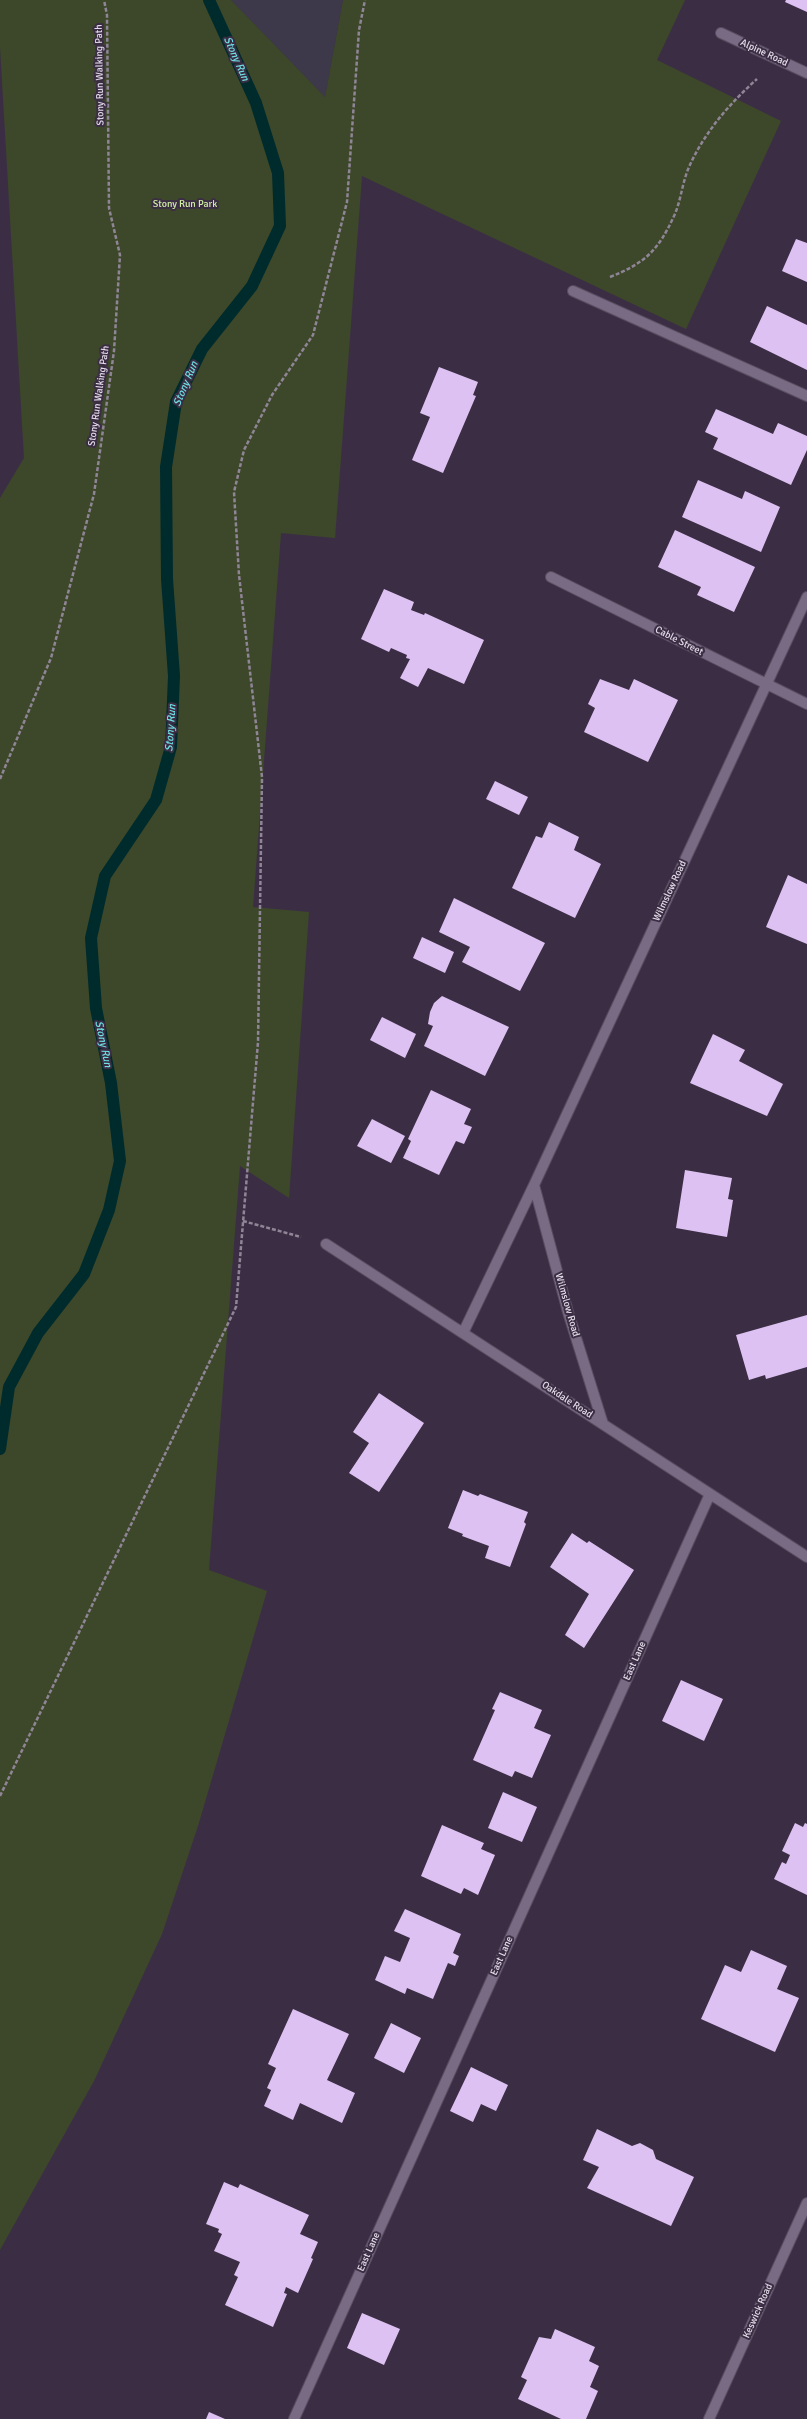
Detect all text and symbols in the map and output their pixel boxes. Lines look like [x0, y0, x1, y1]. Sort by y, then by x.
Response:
street label: Stony Run Walking Path [93, 24, 107, 126]
water label: Stony Run [220, 35, 252, 83]
street label: Alpine Road [738, 37, 790, 69]
park label: Stony Run Park [153, 198, 217, 210]
street label: Stony Run Walking Path [86, 345, 112, 447]
water label: Stony Run [171, 360, 201, 408]
street label: Cable Street [653, 624, 705, 658]
water label: Stony Run [163, 704, 179, 752]
street label: Wilmslow Road [651, 859, 689, 923]
water label: Stony Run [92, 1019, 114, 1069]
street label: Wilmslow Road [552, 1272, 582, 1338]
street label: Oakdale Road [539, 1379, 595, 1421]
street label: East Lane [621, 1640, 649, 1682]
street label: East Lane [488, 1935, 516, 1977]
street label: East Lane [355, 2231, 383, 2273]
street label: Keswick Road [741, 2282, 775, 2340]

